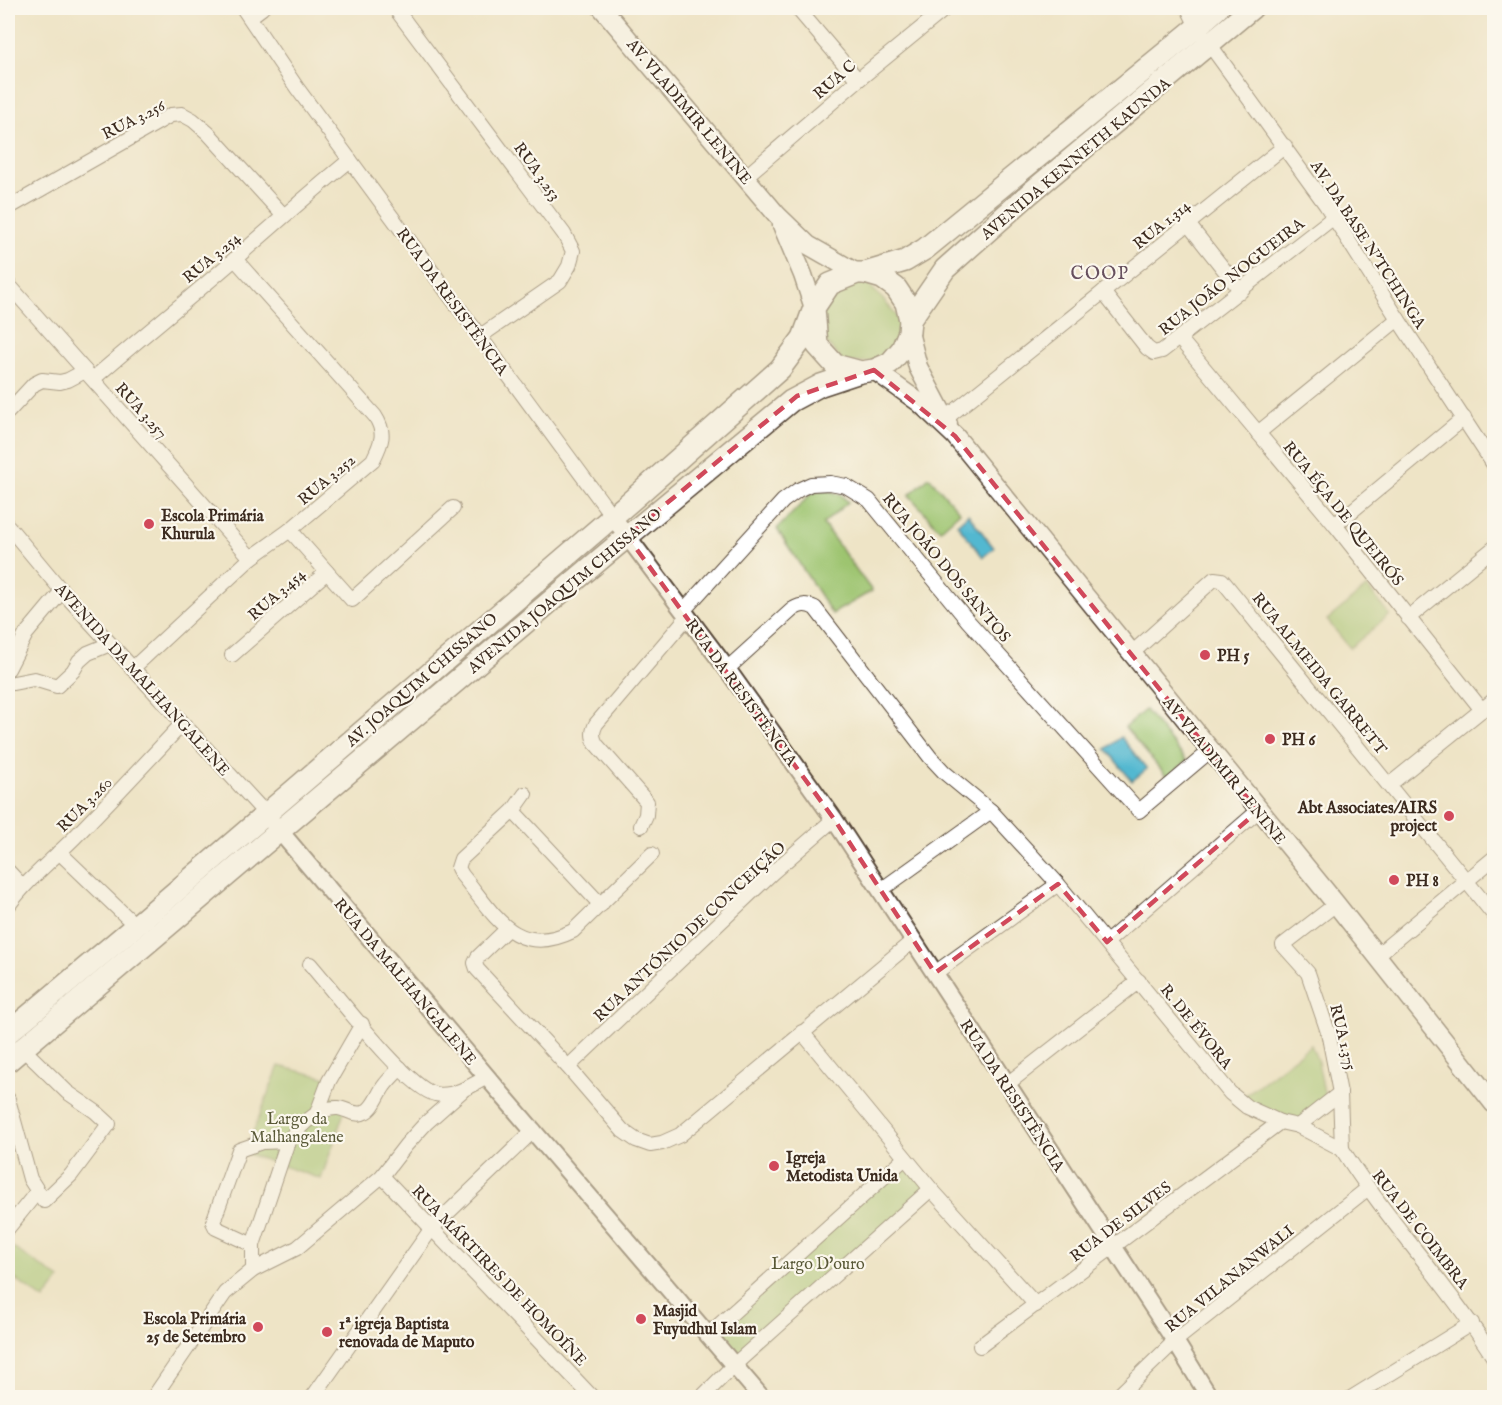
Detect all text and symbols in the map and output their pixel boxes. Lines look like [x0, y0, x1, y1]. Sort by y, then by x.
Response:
street label: AV. VLADIMIR LENINE [621, 34, 755, 189]
street label: RUA C [810, 57, 861, 105]
street label: AVENIDA KENNETH KAUNDA [976, 73, 1176, 246]
street label: RUA 3.256 [99, 96, 169, 145]
street label: RUA 3.253 [508, 139, 564, 205]
street label: AV. DA BASE N'TCHINGA [1305, 156, 1430, 334]
street label: RUA 1.314 [1130, 196, 1195, 255]
street label: RUA JOÃO NOGUEIRA [1154, 212, 1310, 341]
street label: RUA DA RESISTÊNCIA [391, 223, 514, 381]
street label: RUA 3.254 [179, 229, 245, 288]
district label: COOP [1071, 263, 1129, 286]
street label: RUA 3.257 [110, 379, 171, 444]
street label: RUA ÉÇA DE QUEIRÓS [1278, 437, 1409, 591]
street label: RUA 3.252 [294, 451, 360, 510]
street label: RUA JOÃO DOS SANTOS [877, 488, 1015, 647]
street label: AVENIDA JOAQUIM CHISSANO [463, 504, 666, 679]
place label: Escola Primária Khurula [161, 507, 265, 545]
marker: Escola Primária Khurula [142, 517, 156, 531]
street label: RUA 3.454 [244, 565, 310, 626]
street label: AVENIDA DA MALHANGALENE [49, 579, 233, 781]
street label: RUA ALMEIDA GARRETT [1247, 589, 1390, 760]
street label: AV. JOAQUIM CHISSANO [342, 609, 502, 753]
street label: RUA DA RESISTÊNCIA [680, 614, 803, 772]
place label: PH 5 [1217, 647, 1249, 667]
marker: PH 5 [1198, 648, 1212, 662]
street label: AV. VLADIMIR LENINE [1157, 693, 1289, 849]
place label: PH 6 [1282, 731, 1316, 751]
marker: PH 6 [1263, 732, 1277, 746]
street label: RUA 3.260 [54, 773, 117, 837]
place label: Abt Associates/AIRS project [1297, 799, 1438, 837]
marker: Abt Associates/AIRS project [1442, 809, 1456, 823]
street label: RUA ANTÓNIO DE CONCEIÇÃO [589, 837, 791, 1027]
place label: PH 8 [1406, 872, 1439, 892]
marker: PH 8 [1387, 873, 1401, 887]
street label: RUA DA MALHANGALENE [329, 895, 480, 1070]
street label: R. DE ÉVORA [1155, 979, 1238, 1075]
street label: RUA 1.375 [1324, 1002, 1360, 1073]
street label: RUA DA RESISTÊNCIA [955, 1015, 1070, 1177]
park label: Largo da Malhangalene [250, 1110, 344, 1148]
place label: Igreja Metodista Unida [786, 1149, 899, 1187]
marker: Igreja Metodista Unida [767, 1159, 781, 1173]
street label: RUA DE COIMBRA [1367, 1167, 1473, 1295]
street label: RUA DE SILVES [1067, 1178, 1176, 1267]
street label: RUA MÁRTIRES DE HOMOÍNE [407, 1180, 592, 1371]
street label: RUA VILANANWALI [1162, 1221, 1299, 1338]
park label: Largo D'ouro [771, 1255, 865, 1275]
place label: Masjid Fuyudhul Islam [653, 1302, 757, 1340]
place label: Escola Primária 25 de Setembro [143, 1310, 247, 1348]
marker: Masjid Fuyudhul Islam [634, 1312, 648, 1326]
place label: 1ª igreja Baptista renovada de Maputo [339, 1315, 475, 1353]
marker: Escola Primária 25 de Setembro [251, 1320, 265, 1334]
marker: 1ª igreja Baptista renovada de Maputo [320, 1325, 334, 1339]

